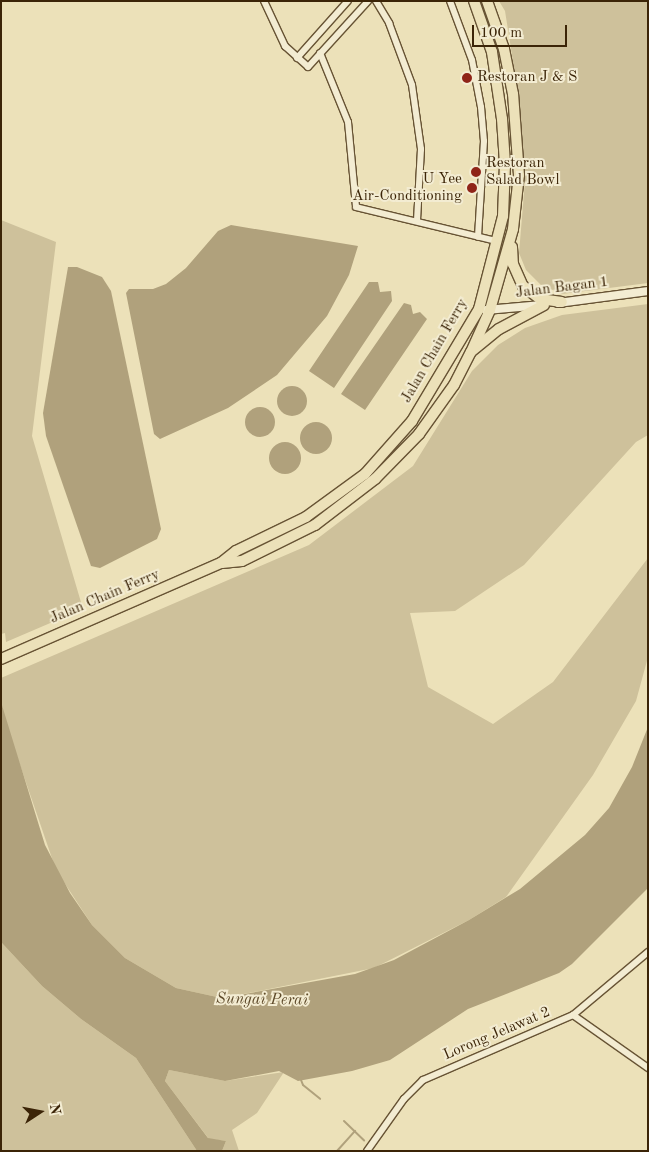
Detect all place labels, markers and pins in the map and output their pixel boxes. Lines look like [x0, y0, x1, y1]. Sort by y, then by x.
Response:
place label: Restoran J & S [477, 69, 577, 87]
marker: Restoran J & S [461, 72, 473, 84]
place label: Restoran Salad Bowl [486, 154, 559, 189]
marker: Restoran Salad Bowl [470, 166, 482, 178]
place label: U Yee Air-Conditioning [352, 170, 462, 205]
marker: U Yee Air-Conditioning [466, 182, 478, 194]

